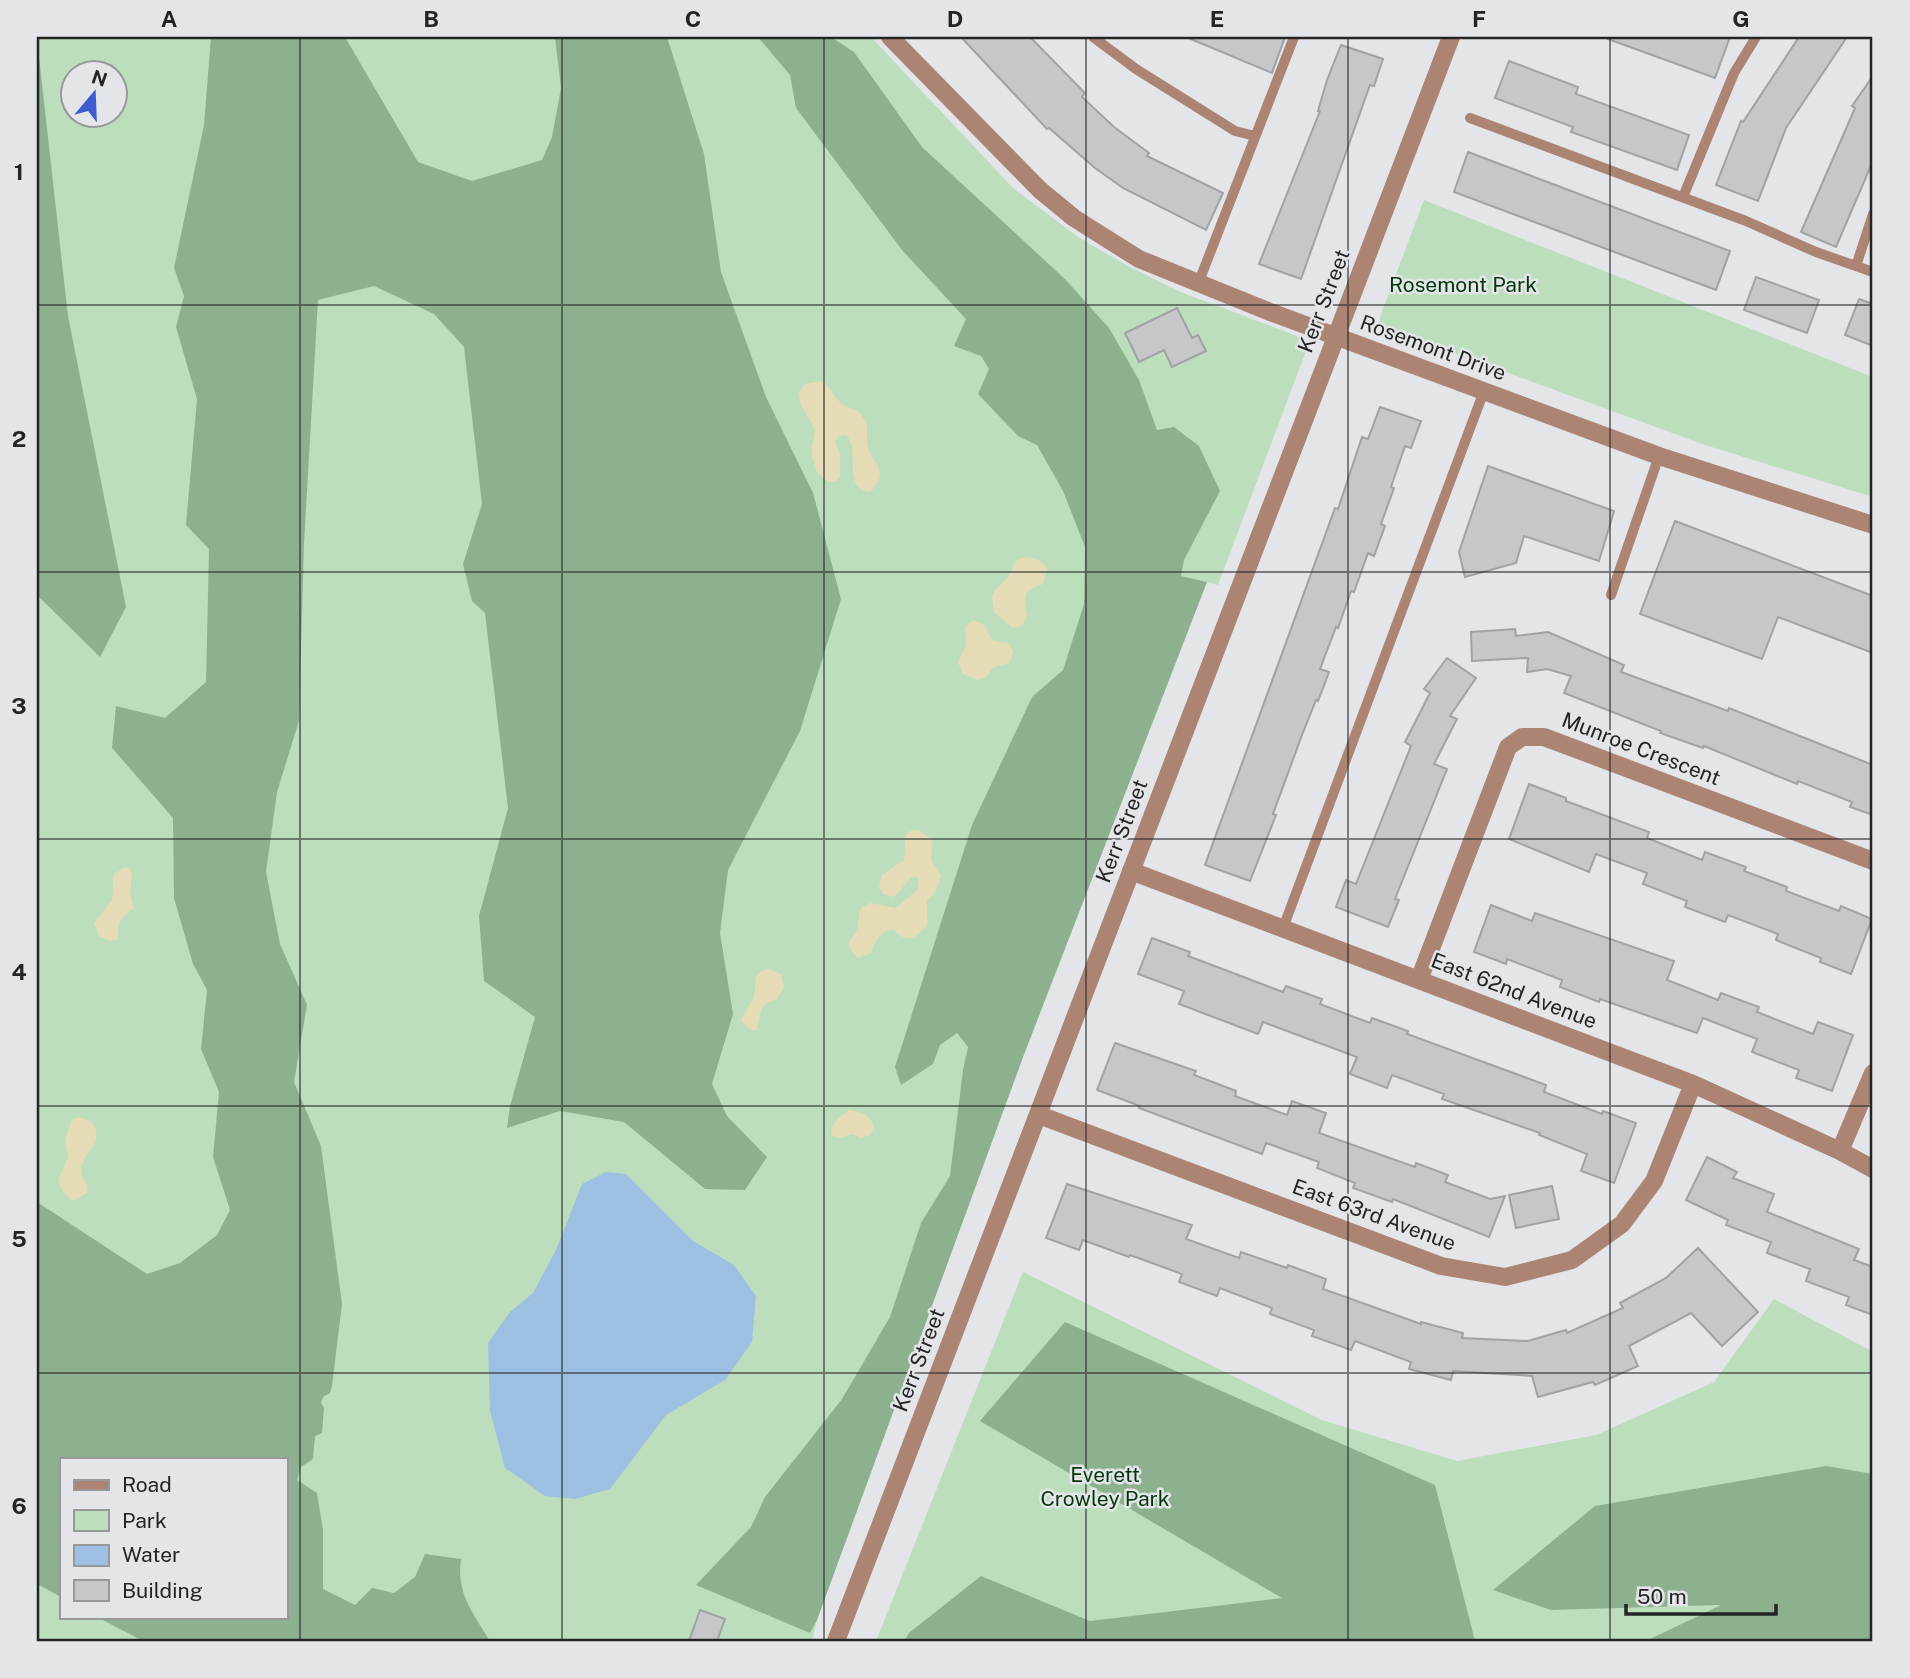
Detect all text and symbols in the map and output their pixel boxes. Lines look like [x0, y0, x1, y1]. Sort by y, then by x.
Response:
text: A [161, 5, 178, 32]
text: B [423, 5, 439, 32]
text: C [685, 5, 701, 32]
text: D [947, 5, 963, 32]
text: E [1210, 5, 1224, 32]
text: F [1472, 5, 1486, 32]
text: G [1732, 5, 1750, 32]
north arrow [60, 60, 130, 130]
text: N [89, 65, 110, 91]
text: 1 [14, 158, 24, 185]
street label: Kerr Street [1292, 246, 1355, 356]
park label: Rosemont Park [1389, 272, 1537, 297]
street label: Rosemont Drive [1357, 310, 1510, 386]
text: 2 [12, 425, 26, 452]
text: 3 [11, 692, 27, 719]
street label: Munroe Crescent [1558, 707, 1724, 790]
street label: Kerr Street [1090, 776, 1153, 886]
street label: East 62nd Avenue [1428, 947, 1601, 1034]
text: 4 [11, 958, 27, 985]
street label: East 63rd Avenue [1289, 1173, 1459, 1256]
text: 5 [11, 1225, 27, 1252]
street label: Kerr Street [887, 1305, 950, 1415]
legend [60, 1458, 287, 1618]
park label: Everett Crowley Park [1040, 1462, 1170, 1511]
text: Road [122, 1472, 172, 1497]
text: 6 [11, 1492, 27, 1519]
text: Park [122, 1508, 167, 1533]
text: Water [122, 1542, 180, 1567]
scale bar [1626, 1573, 1777, 1617]
text: Building [122, 1578, 203, 1603]
text: 50 m [1637, 1584, 1687, 1609]

